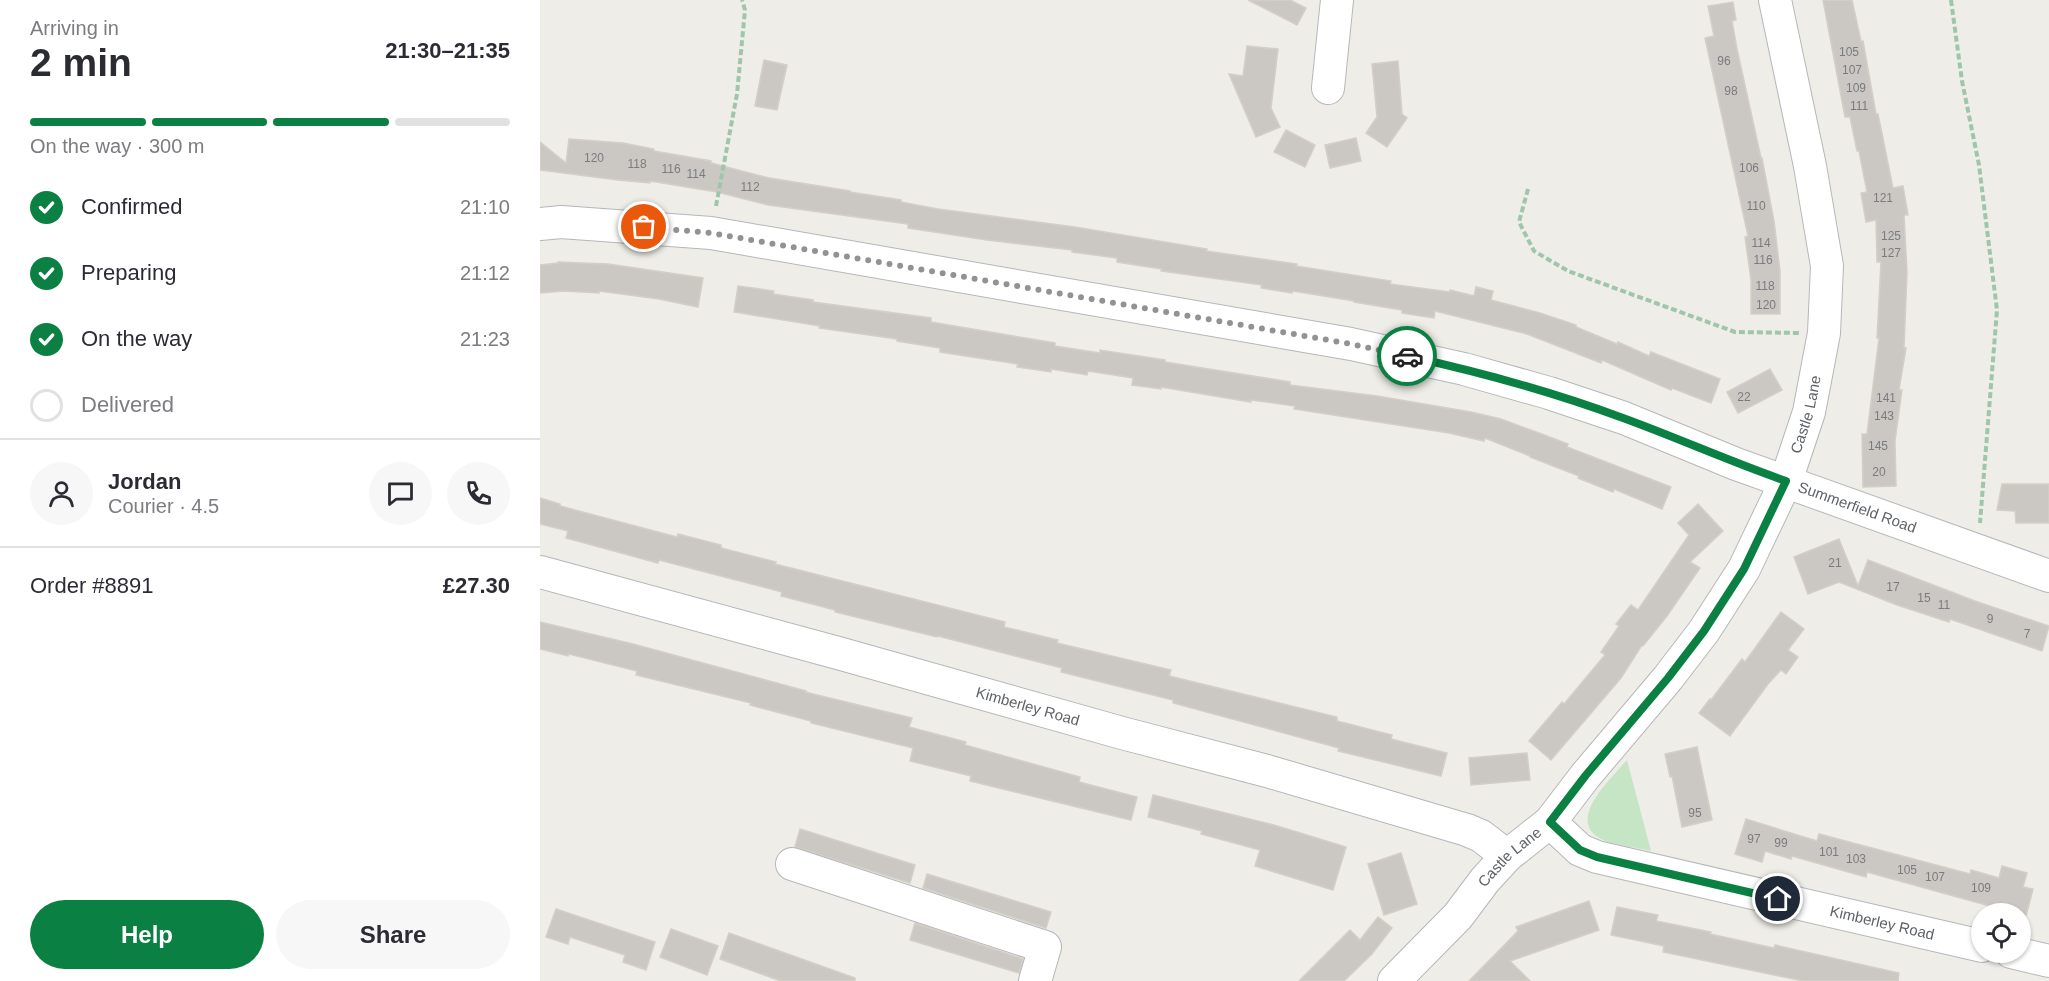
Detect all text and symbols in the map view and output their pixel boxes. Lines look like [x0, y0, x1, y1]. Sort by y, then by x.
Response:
text: Arriving in [30, 17, 119, 39]
text: 21:30–21:35 [385, 38, 510, 63]
text: 2 min [30, 41, 132, 84]
house number: 105 [1839, 45, 1859, 59]
house number: 96 [1717, 54, 1731, 68]
house number: 107 [1842, 63, 1862, 77]
house number: 109 [1846, 81, 1866, 95]
house number: 98 [1724, 84, 1738, 98]
house number: 111 [1850, 99, 1868, 113]
text: On the way · 300 m [30, 135, 205, 157]
house number: 120 [584, 151, 604, 165]
house number: 118 [627, 157, 647, 171]
house number: 106 [1739, 161, 1759, 175]
house number: 116 [661, 162, 681, 176]
house number: 114 [686, 167, 706, 181]
house number: 112 [740, 180, 760, 194]
icon: check [30, 191, 63, 224]
house number: 121 [1873, 191, 1893, 205]
text: Confirmed [81, 194, 182, 219]
text: 21:10 [460, 196, 510, 218]
house number: 110 [1746, 199, 1766, 213]
pin [618, 201, 669, 252]
icon: bag [627, 210, 660, 243]
house number: 125 [1881, 229, 1901, 243]
house number: 114 [1751, 236, 1771, 250]
house number: 127 [1881, 246, 1901, 260]
house number: 116 [1753, 253, 1773, 267]
icon: check [30, 257, 63, 290]
text: Preparing [81, 260, 176, 285]
text: 21:12 [460, 262, 510, 284]
house number: 118 [1755, 279, 1775, 293]
house number: 120 [1756, 298, 1776, 312]
icon: check [30, 323, 63, 356]
text: On the way [81, 326, 192, 351]
courier [1377, 326, 1437, 386]
text: 21:23 [460, 328, 510, 350]
icon: car [1391, 340, 1424, 373]
street label: Castle Lane [1787, 374, 1824, 455]
house number: 22 [1737, 390, 1751, 404]
house number: 141 [1876, 391, 1896, 405]
text: Delivered [81, 392, 174, 417]
house number: 143 [1874, 409, 1894, 423]
house number: 145 [1868, 439, 1888, 453]
button: person [30, 462, 93, 525]
button: chat [369, 462, 432, 525]
button: phone [447, 462, 510, 525]
house number: 20 [1872, 465, 1886, 479]
text: Jordan [108, 469, 181, 494]
street label: Summerfield Road [1796, 478, 1919, 536]
text: Courier · 4.5 [108, 495, 219, 517]
house number: 21 [1828, 556, 1842, 570]
text: Order #8891 [30, 573, 154, 598]
text: £27.30 [443, 573, 510, 598]
house number: 17 [1886, 580, 1900, 594]
house number: 15 [1917, 591, 1931, 605]
house number: 11 [1938, 598, 1951, 612]
house number: 9 [1987, 612, 1994, 626]
house number: 7 [2024, 627, 2031, 641]
street label: Kimberley Road [974, 683, 1082, 729]
house number: 95 [1688, 806, 1702, 820]
street label: Castle Lane [1474, 823, 1544, 890]
house number: 97 [1747, 832, 1761, 846]
house number: 99 [1774, 836, 1788, 850]
house number: 101 [1819, 845, 1839, 859]
house number: 103 [1846, 852, 1866, 866]
house number: 105 [1897, 863, 1917, 877]
house number: 107 [1925, 870, 1945, 884]
pin [1752, 873, 1803, 924]
house number: 109 [1971, 881, 1991, 895]
icon: home [1761, 882, 1794, 915]
button: Help [30, 900, 264, 969]
button: Share [276, 900, 510, 969]
street label: Kimberley Road [1828, 902, 1936, 943]
map controls [1971, 903, 2031, 963]
button: locate [1971, 903, 2031, 963]

